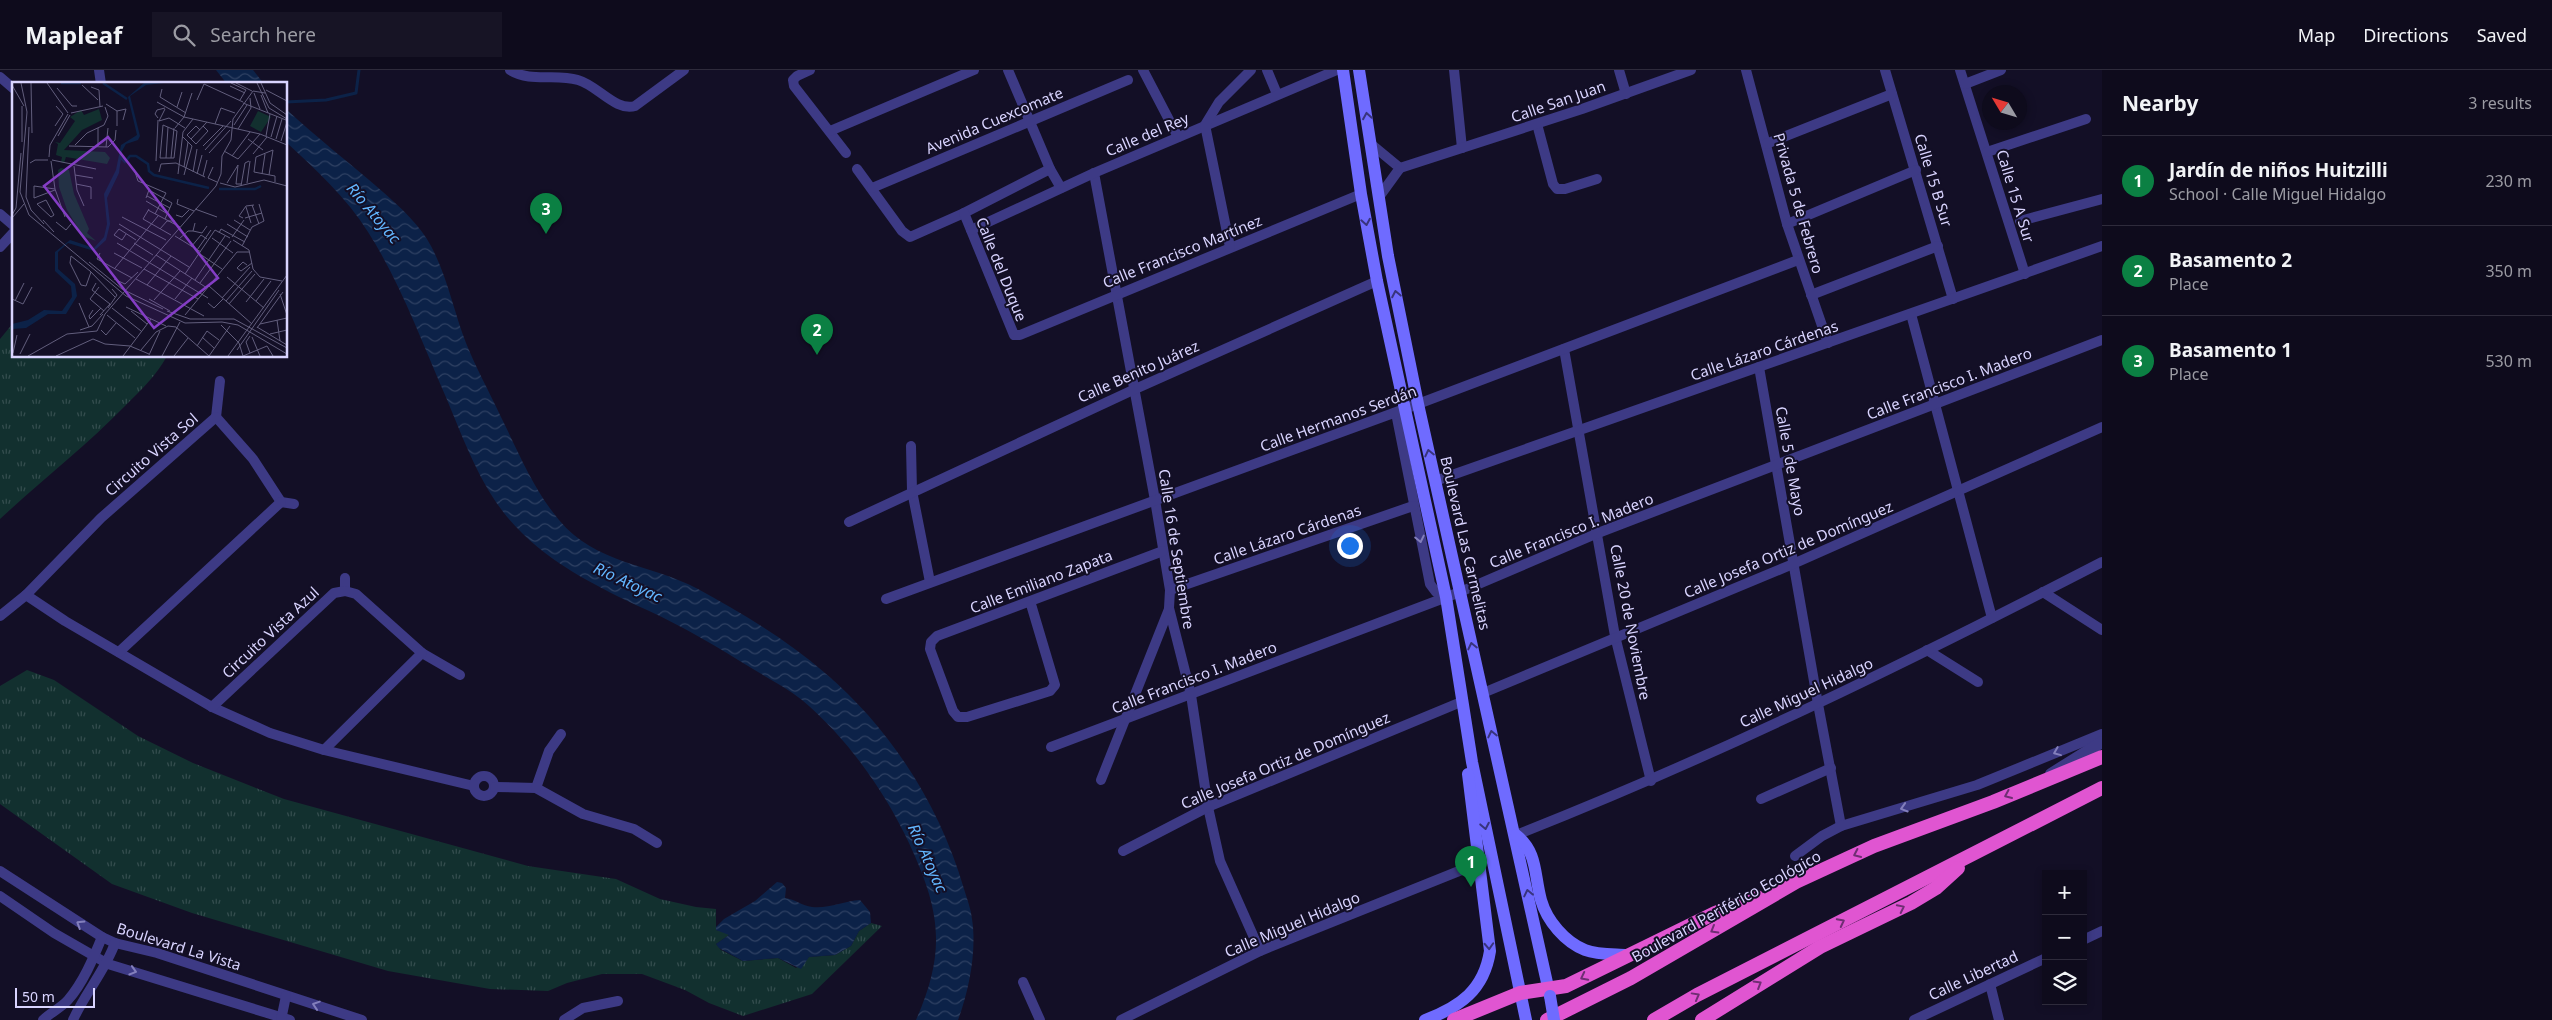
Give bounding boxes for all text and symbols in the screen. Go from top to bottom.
search box [152,12,502,57]
text: Mapleaf [25,18,122,51]
icon: search [170,21,198,49]
text: Search here [210,22,316,48]
text: Map [2298,23,2335,47]
text: Directions [2363,23,2449,47]
text: Saved [2477,23,2527,47]
street label: Calle San Juan [1508,75,1608,127]
inset map [12,82,288,358]
street label: Avenida Cuexcomate [922,82,1066,158]
north arrow [1982,85,2027,130]
text: Nearby [2122,89,2198,117]
text: 3 results [2468,92,2532,114]
street label: Calle del Rey [1102,107,1192,161]
one-way arrow [1362,112,1372,121]
street label: Privada 5 de Febrero [1769,130,1829,276]
street label: Calle 15 B Sur [1910,131,1958,229]
street label: Calle 15 A Sur [1992,147,2040,245]
text: Jardín de niños Huitzilli [2169,157,2388,183]
text: 1 [2133,170,2143,192]
text: 230 m [2485,170,2532,192]
water label: Río Atoyac [342,178,406,249]
text: School · Calle Miguel Hidalgo [2169,183,2386,205]
pin: 3 [530,193,562,234]
street label: Calle Francisco Martínez [1099,210,1265,292]
street label: Calle del Duque [972,214,1032,324]
one-way arrow [1361,218,1371,226]
text: Basamento 2 [2169,247,2292,273]
text: 2 [2133,260,2143,282]
text: 350 m [2485,260,2532,282]
text: Place [2169,273,2209,295]
one-way arrow [1391,289,1402,298]
pin: 2 [801,314,833,355]
street label: Calle Lázaro Cárdenas [1687,315,1841,385]
street label: Calle Benito Juárez [1074,335,1202,407]
text: Basamento 1 [2169,337,2292,363]
street label: Calle Francisco I. Madero [1864,342,2034,424]
text: 3 [2133,350,2143,372]
text: 530 m [2485,350,2532,372]
text: Place [2169,363,2209,385]
street label: Calle Hermanos Serdán [1257,380,1419,456]
street label: Calle 5 de Mayo [1772,405,1810,517]
street label: Circuito Vista Sol [100,408,202,500]
one-way arrow [1424,448,1435,457]
street label: Boulevard Las Carmelitas [1436,454,1496,632]
street label: Calle 16 de Septiembre [1154,467,1200,631]
street label: Calle Francisco I. Madero [1486,488,1656,572]
street label: Calle Josefa Ortiz de Domínguez [1681,496,1895,602]
street label: Calle Lázaro Cárdenas [1210,499,1364,569]
your location [1337,533,1363,559]
one-way arrow [1415,534,1425,543]
street label: Calle 20 de Noviembre [1606,542,1656,702]
street label: Calle Emiliano Zapata [967,545,1115,617]
water label: Río Atoyac [590,557,667,608]
street label: Circuito Vista Azul [217,582,323,682]
street label: Calle Francisco I. Madero [1109,636,1279,718]
one-way arrow [1467,641,1478,650]
street label: Calle Miguel Hidalgo [1736,652,1876,732]
street label: Calle Josefa Ortiz de Domínguez [1178,707,1392,813]
one-way arrow [1487,730,1498,738]
one-way arrow [2053,746,2062,757]
one-way arrow [2004,789,2013,800]
one-way arrow [1901,802,1909,812]
water label: Río Atoyac [903,820,953,897]
one-way arrow [1479,822,1490,831]
street label: Boulevard Periférico Ecológico [1628,845,1824,967]
pin: 1 [1455,846,1487,887]
one-way arrow [1853,848,1862,858]
map controls [2042,870,2087,1005]
button: + [2042,870,2087,915]
street label: Calle Miguel Hidalgo [1221,886,1363,962]
one-way arrow [1523,888,1534,897]
one-way arrow [1896,904,1905,914]
button: − [2042,915,2087,960]
street label: Boulevard La Vista [114,918,244,974]
one-way arrow [1836,918,1845,928]
one-way arrow [77,921,86,930]
one-way arrow [1710,924,1719,934]
one-way arrow [1483,943,1494,951]
street label: Calle Libertad [1925,946,2021,1004]
button: layers [2042,960,2087,1005]
one-way arrow [128,966,136,976]
one-way arrow [1580,970,1589,980]
one-way arrow [1753,981,1762,991]
scale bar [15,985,95,1008]
text: 50 m [22,987,55,1006]
one-way arrow [1691,992,1700,1002]
one-way arrow [312,1001,321,1011]

